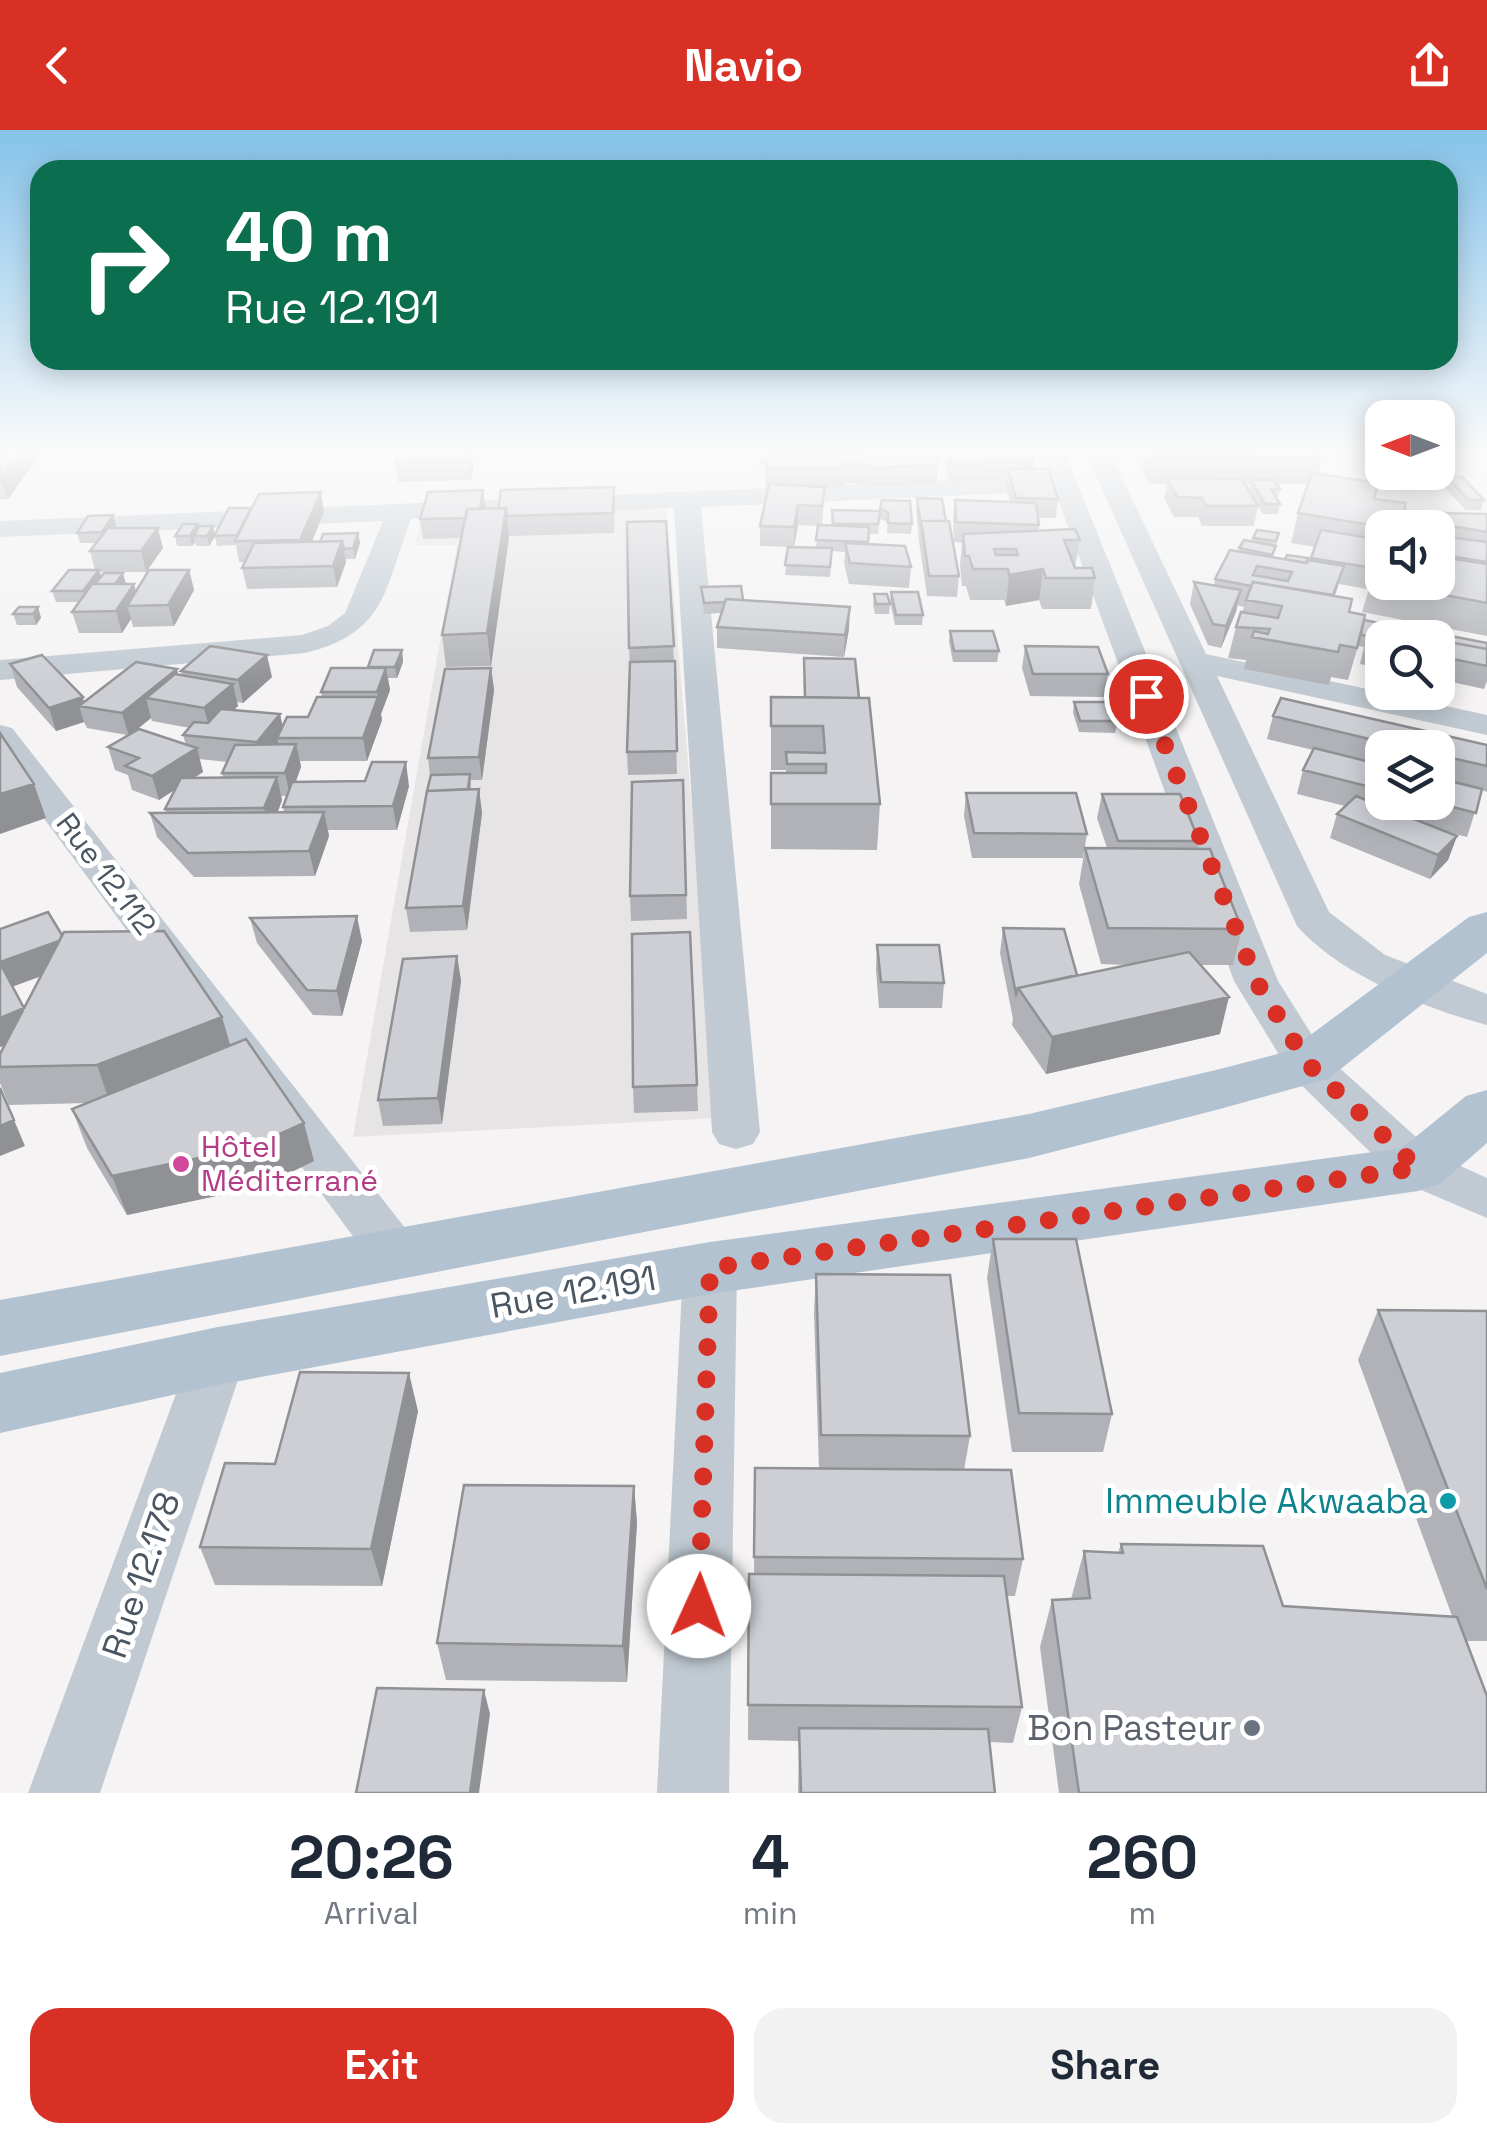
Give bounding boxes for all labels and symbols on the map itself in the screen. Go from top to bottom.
north arrow [1365,400,1455,490]
pin [1104,654,1189,739]
street label: Rue 12.112 [48,805,165,943]
place label: Hôtel Méditerrané [201,1127,378,1200]
marker: Hôtel Méditerrané [170,1153,192,1175]
street label: Rue 12.191 [487,1256,659,1328]
place label: Immeuble Akwaaba [1105,1479,1428,1523]
street label: Rue 12.178 [92,1486,190,1664]
marker: Immeuble Akwaaba [1437,1490,1459,1512]
position arrow [647,1554,751,1658]
place label: Bon Pasteur [1027,1706,1232,1750]
marker: Bon Pasteur [1241,1717,1263,1739]

